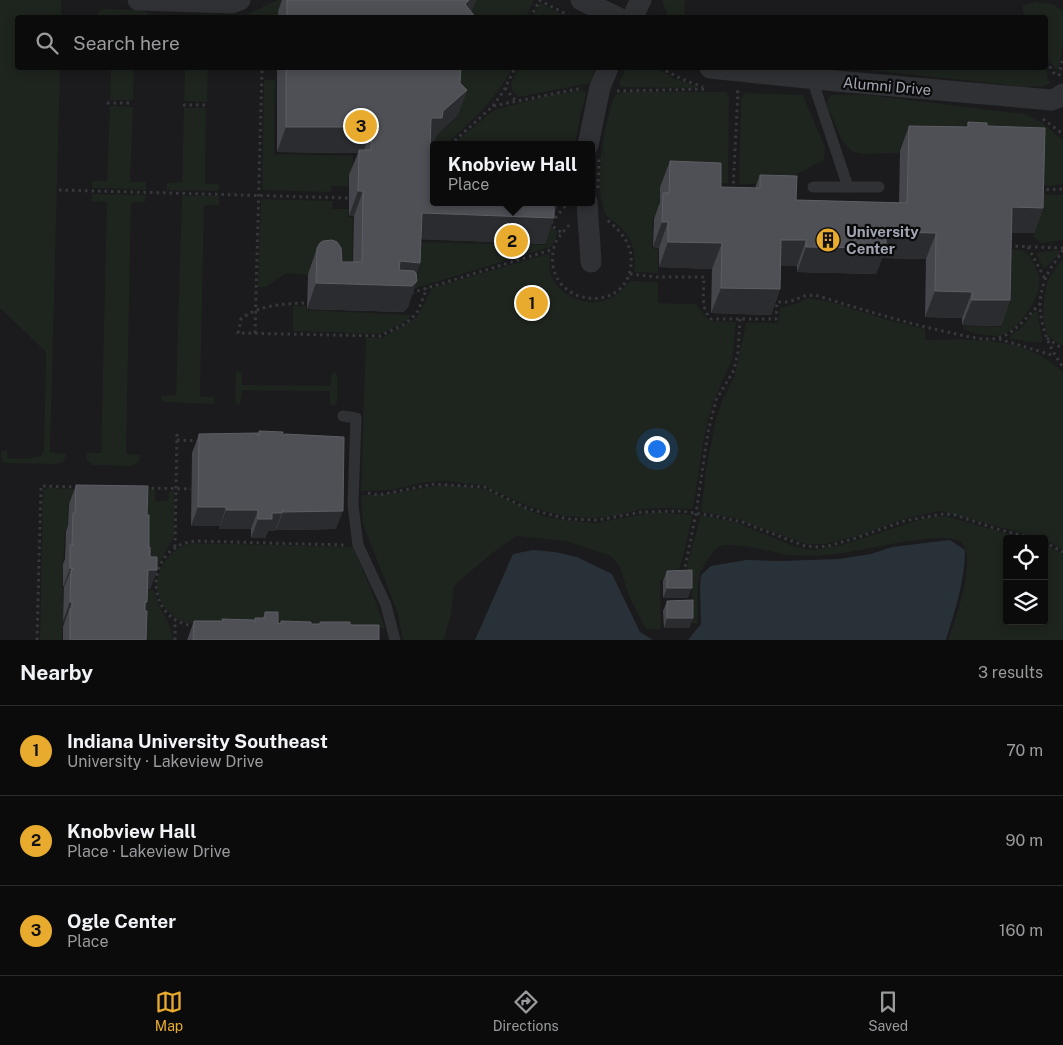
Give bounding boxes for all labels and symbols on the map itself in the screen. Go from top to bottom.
street label: Alumni Drive [842,74,932,98]
pin: 3 [345,107,377,145]
pin: 2 [496,222,528,260]
place label: University Center [846,223,919,257]
building icon: University Center [815,227,841,253]
pin: 1 [516,284,548,322]
your location [644,436,670,462]

